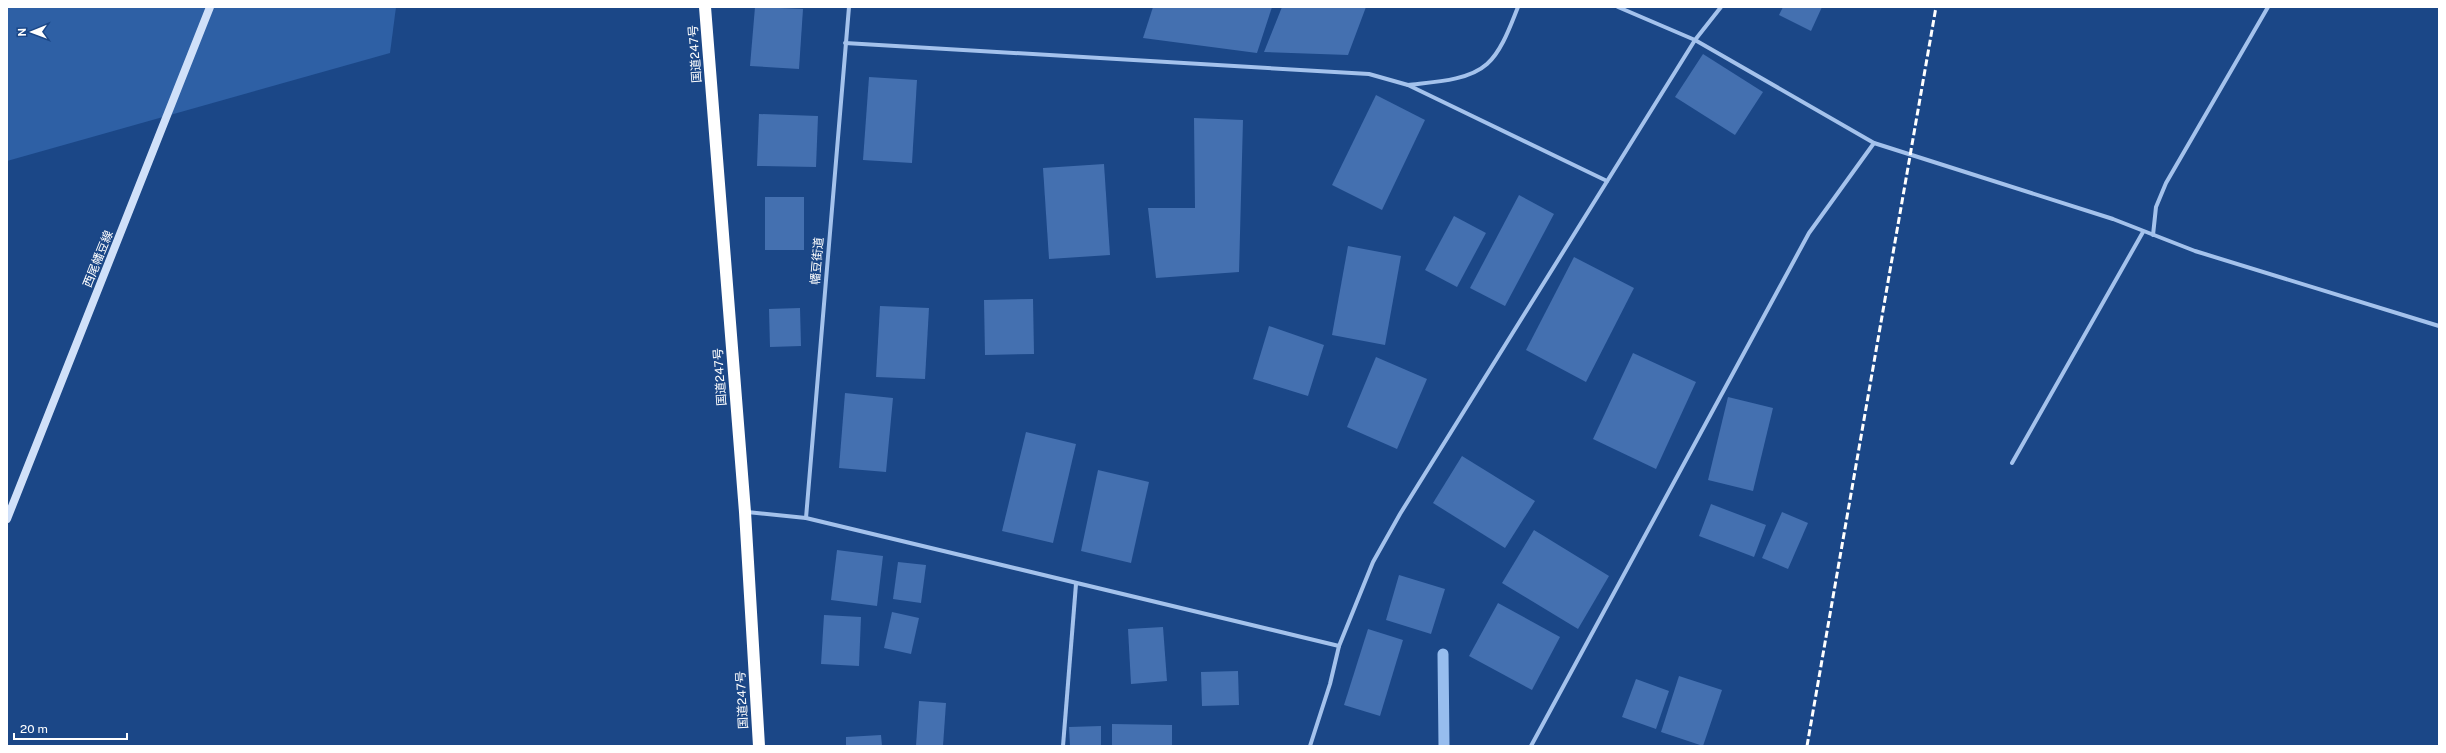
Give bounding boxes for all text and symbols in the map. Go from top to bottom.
north arrow [12,12,52,52]
street label: 国道247号 [686,25,704,83]
text: N [16,28,28,37]
street label: 西尾幡豆線 [80,229,116,289]
street label: 幡豆街道 [808,236,826,286]
street label: 国道247号 [711,348,729,406]
street label: 国道247号 [733,671,751,729]
scale bar [14,715,127,741]
text: 20 m [20,722,48,736]

